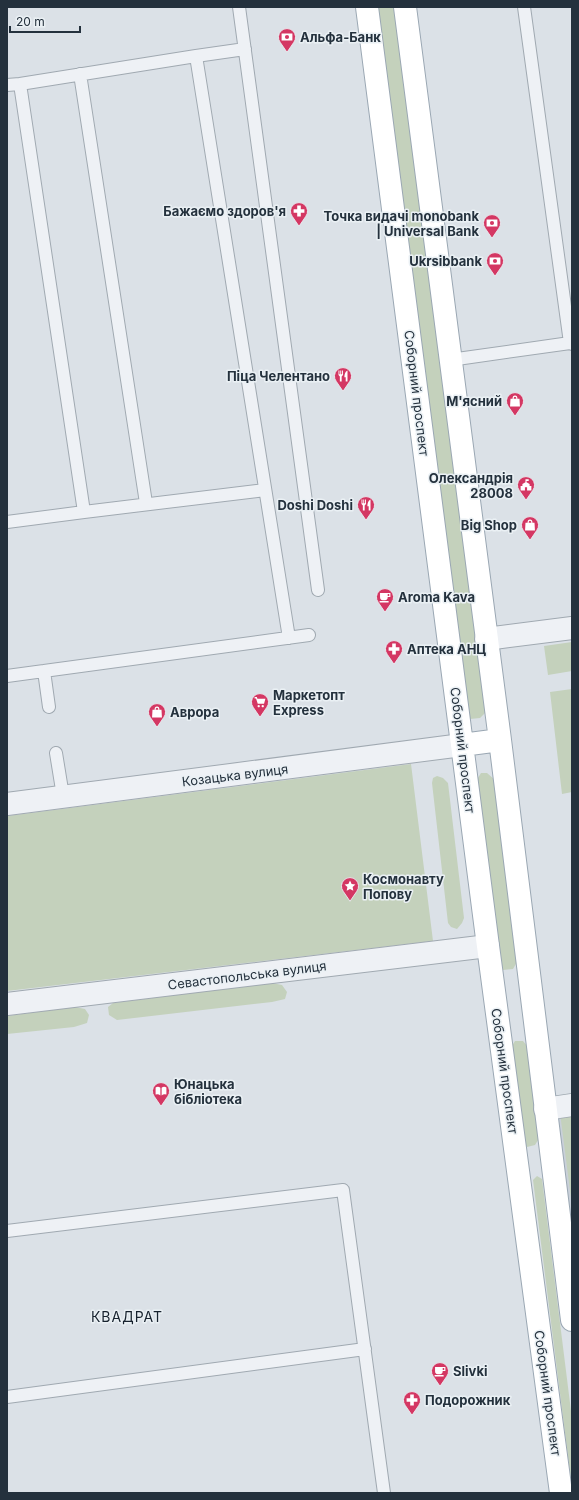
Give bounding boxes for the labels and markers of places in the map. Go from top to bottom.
bank icon: Альфа-Банк [277,27,297,52]
place label: Альфа-Банк [300,29,381,45]
pharmacy icon: Бажаємо здоров'я [289,201,309,226]
place label: Бажаємо здоров'я [163,203,286,219]
place label: Точка видачі monobank | Universal Bank [324,208,479,239]
bank icon: Точка видачі monobank | Universal Bank [482,213,502,238]
bank icon: Ukrsibbank [485,251,505,276]
place label: Ukrsibbank [409,253,482,269]
restaurant icon: Піца Челентано [333,366,353,391]
place label: Піца Челентано [227,368,330,384]
shop icon: М'ясний [505,391,525,416]
place label: М'ясний [446,393,502,409]
place label: Олександрія 28008 [429,470,513,501]
public building icon: Олександрія 28008 [516,475,536,500]
restaurant icon: Doshi Doshi [356,495,376,520]
place label: Doshi Doshi [277,497,353,513]
shop icon: Big Shop [520,515,540,540]
place label: Big Shop [461,517,517,533]
cafe icon: Aroma Kava [375,587,395,612]
place label: Aroma Kava [398,589,475,605]
pharmacy icon: Аптека АНЦ [384,639,404,664]
place label: Аптека АНЦ [407,641,486,657]
place label: Маркетопт Express [273,687,345,718]
supermarket icon: Маркетопт Express [250,692,270,717]
shop icon: Аврора [147,702,167,727]
place label: Аврора [170,704,219,720]
place label: Космонавту Попову [363,871,444,902]
place icon: Космонавту Попову [340,876,360,901]
place label: Юнацька бібліотека [174,1076,242,1107]
library icon: Юнацька бібліотека [151,1081,171,1106]
cafe icon: Slivki [430,1361,450,1386]
place label: Slivki [453,1363,487,1379]
pharmacy icon: Подорожник [402,1390,422,1415]
place label: Подорожник [425,1392,511,1408]

